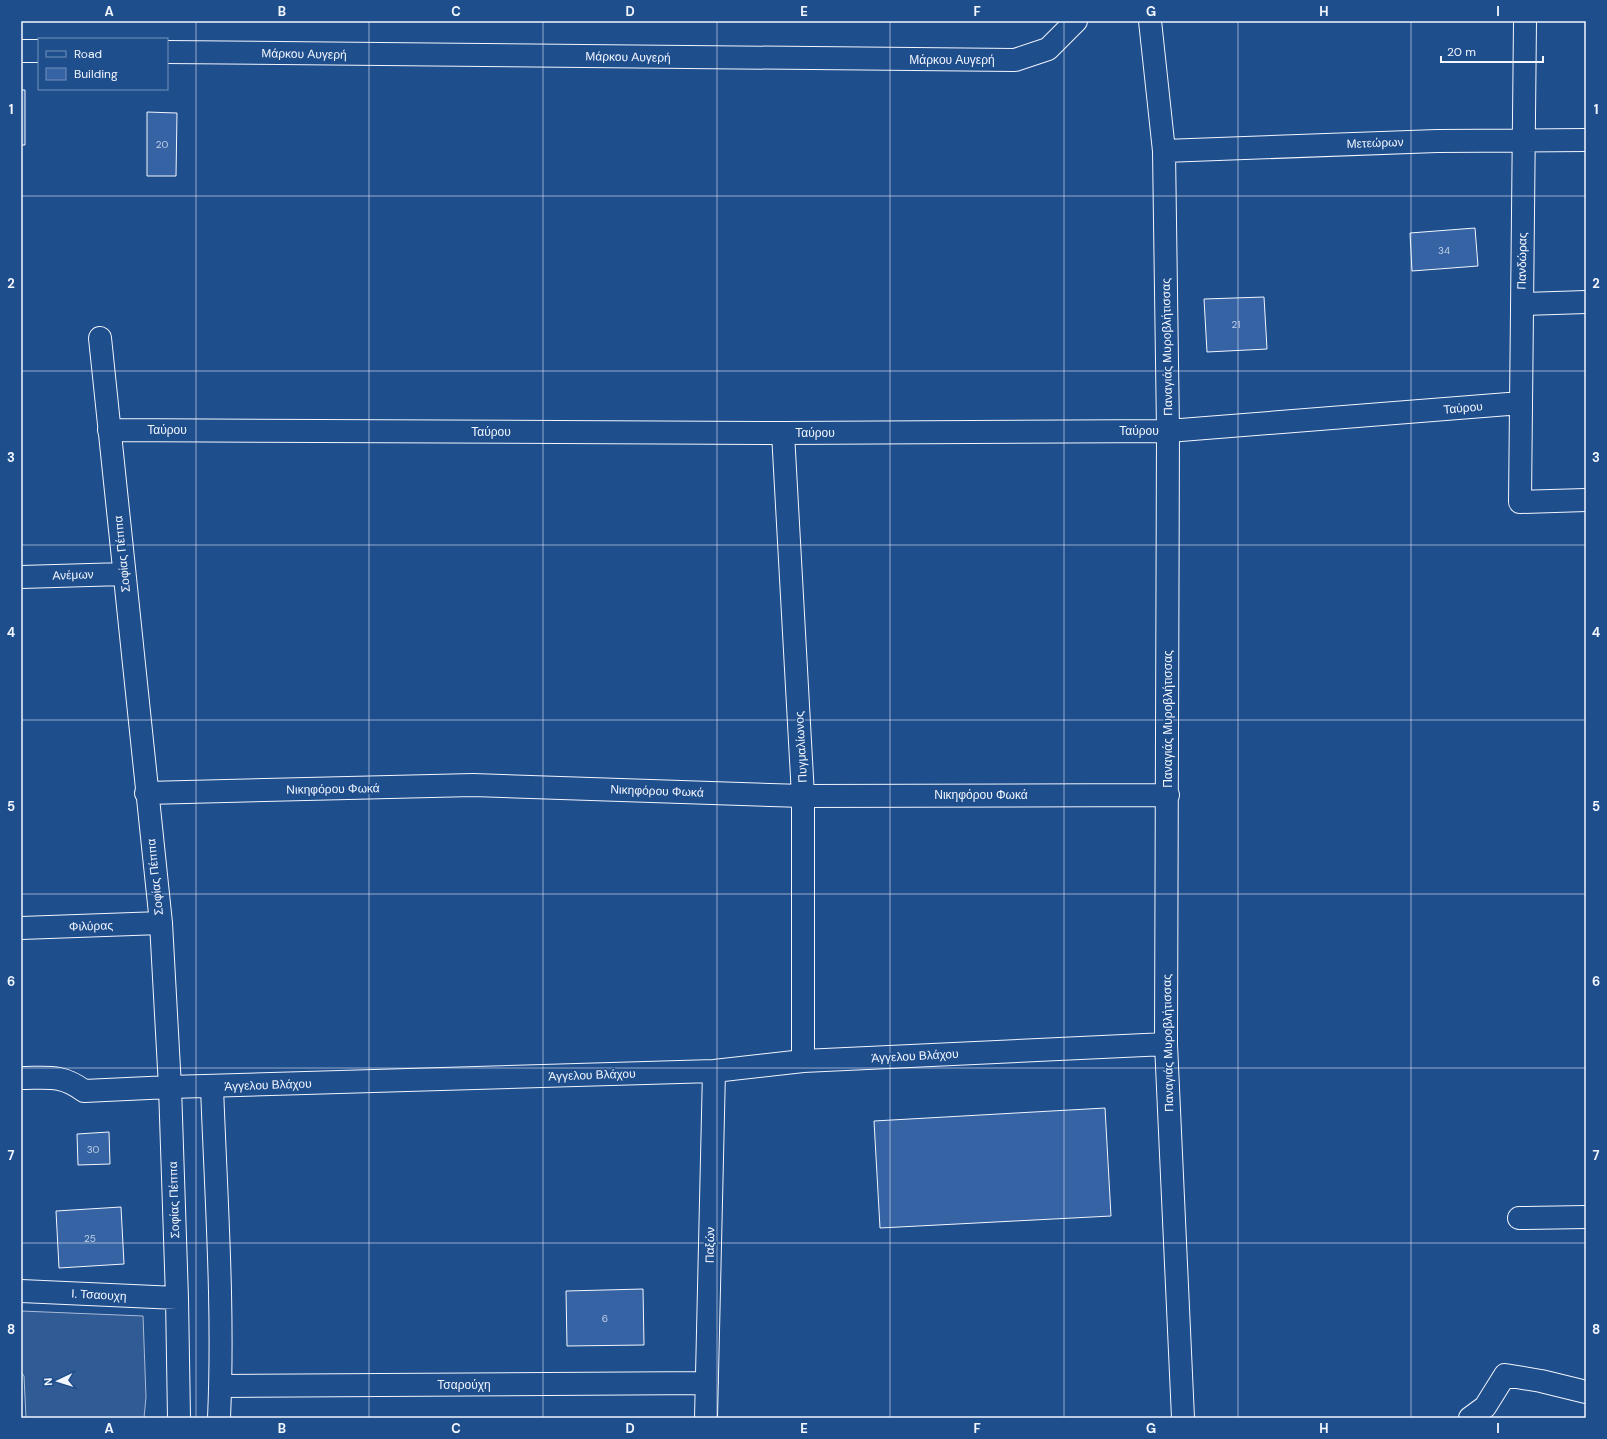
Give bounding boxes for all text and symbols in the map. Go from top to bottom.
text: A [104,3,114,20]
text: B [278,3,286,20]
text: C [451,3,461,20]
text: D [625,3,635,20]
text: E [800,3,808,20]
text: F [973,3,981,20]
text: G [1146,3,1156,20]
text: H [1319,3,1329,20]
text: I [1496,3,1500,20]
legend [38,38,168,90]
scale bar [1441,38,1543,64]
text: 20 m [1447,44,1476,60]
street label: Μάρκου Αυγερή [261,45,347,63]
text: Road [74,46,102,62]
street label: Μάρκου Αυγερή [585,48,671,66]
street label: Μάρκου Αυγερή [909,52,995,68]
text: Building [74,66,118,82]
text: 1 [9,101,13,118]
text: 1 [1594,101,1598,118]
street label: Μετεώρων [1346,134,1404,152]
house number: 20 [156,138,168,151]
street label: Πανδώρας [1514,232,1531,290]
house number: 34 [1438,244,1450,257]
text: 2 [7,275,15,292]
text: 2 [1592,275,1600,292]
street label: Παναγιάς Μυροβλήτισσας [1158,278,1176,416]
house number: 21 [1232,318,1240,331]
street label: Ταύρου [1443,398,1483,418]
street label: Ταύρου [147,422,187,438]
street label: Ταύρου [1119,423,1159,439]
street label: Ταύρου [471,424,511,440]
street label: Ταύρου [795,425,835,441]
text: 3 [7,449,15,466]
text: 3 [1592,449,1600,466]
street label: Σοφίας Πέππα [110,515,134,593]
street label: Ανέμων [52,566,94,584]
text: 4 [7,624,15,641]
text: 4 [1592,624,1600,641]
street label: Παναγιάς Μυροβλήτισσας [1160,650,1176,788]
street label: Πυγμαλίωνος [791,711,811,783]
street label: Νικηφόρου Φωκά [286,780,380,798]
street label: Νικηφόρου Φωκά [610,781,704,801]
street label: Νικηφόρου Φωκά [934,787,1028,803]
text: 5 [7,798,15,815]
text: 5 [1592,798,1600,815]
street label: Σοφίας Πέππα [143,838,167,916]
street label: Φιλύρας [69,917,114,935]
text: 6 [7,973,15,990]
text: 6 [1592,973,1600,990]
street label: Παναγιάς Μυροβλήτισσας [1159,974,1177,1112]
street label: Άγγελου Βλάχου [871,1046,959,1066]
street label: Άγγελου Βλάχου [548,1065,636,1085]
street label: Άγγελου Βλάχου [224,1075,312,1095]
house number: 30 [87,1143,100,1156]
text: 7 [8,1147,15,1164]
text: 7 [1593,1147,1600,1164]
street label: Σοφίας Πέππα [165,1161,183,1239]
street label: Παξών [702,1227,718,1263]
house number: 25 [84,1232,96,1245]
street label: Ι. Τσαουχη [71,1286,127,1304]
house number: 6 [602,1312,608,1325]
text: 8 [7,1321,15,1338]
text: 8 [1592,1321,1600,1338]
north arrow [38,1361,78,1401]
text: N [41,1377,55,1386]
street label: Τσαρούχη [437,1377,491,1393]
text: A [104,1420,114,1437]
text: B [278,1420,286,1437]
text: C [451,1420,461,1437]
text: D [625,1420,635,1437]
text: E [800,1420,808,1437]
text: F [973,1420,981,1437]
text: G [1146,1420,1156,1437]
text: H [1319,1420,1329,1437]
text: I [1496,1420,1500,1437]

